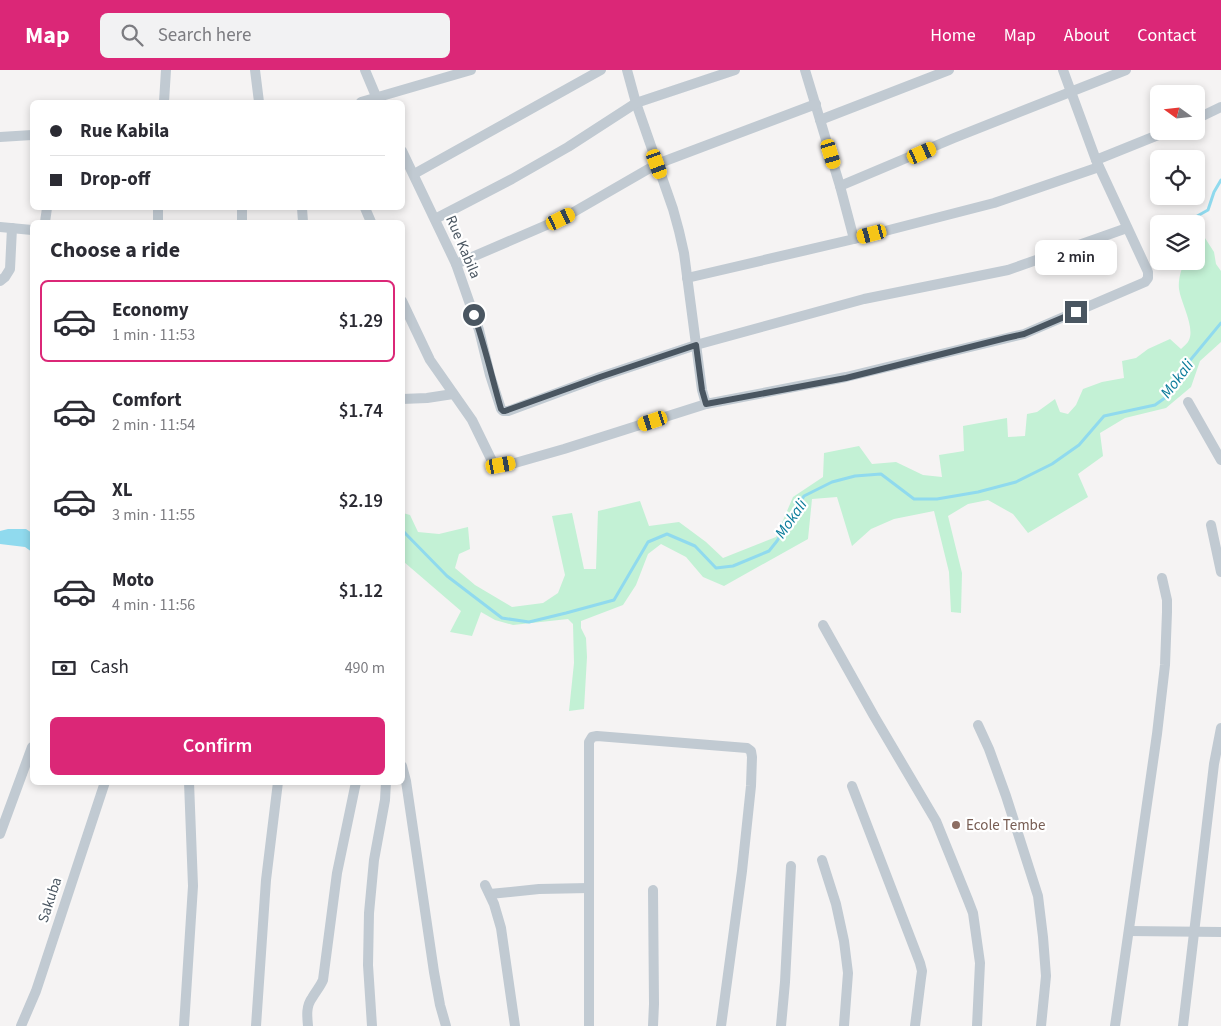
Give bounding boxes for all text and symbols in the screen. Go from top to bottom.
search box [100,13,450,58]
text: Map [25,18,70,53]
icon: search [118,21,146,49]
text: Search here [158,22,251,49]
text: Home [930,23,976,48]
text: Map [1004,23,1036,48]
text: About [1064,23,1109,48]
text: Contact [1137,23,1196,48]
north arrow [1150,85,1205,140]
map controls [1150,85,1205,270]
text: Rue Kabila [80,118,169,145]
car [819,137,842,171]
car [905,140,938,166]
car [644,147,669,181]
button: locate [1150,150,1205,205]
text: Drop-off [80,166,150,193]
car [544,206,577,232]
street label: Rue Kabila [440,212,486,282]
button: layers [1150,215,1205,270]
car [855,223,888,245]
text: Choose a ride [50,234,180,266]
callout: 2 min [1035,240,1117,274]
text: 2 min [1057,246,1095,268]
text: Economy [112,297,189,324]
icon: car [52,299,97,344]
route end [1065,301,1087,323]
route start [463,304,485,326]
text: $1.29 [339,308,383,335]
text: 1 min · 11:53 [112,324,195,346]
water label: Mokali [1155,355,1199,403]
text: Comfort [112,387,182,414]
icon: car [52,389,97,434]
text: $1.74 [339,398,383,425]
car [636,409,669,433]
text: 2 min · 11:54 [112,414,195,436]
car [484,455,517,475]
text: XL [112,477,133,504]
icon: car [52,479,97,524]
text: $2.19 [339,488,383,515]
water label: Mokali [770,495,813,543]
text: 3 min · 11:55 [112,504,195,526]
text: Moto [112,567,154,594]
icon: car [52,569,97,614]
text: $1.12 [339,578,383,605]
text: 4 min · 11:56 [112,594,195,616]
icon: cash [50,654,78,682]
text: Cash [90,654,129,681]
text: 490 m [345,657,385,679]
button: Confirm [50,717,385,775]
place label: Ecole Tembe [966,815,1045,836]
marker: Ecole Tembe [950,819,962,831]
street label: Sakuba [33,875,67,925]

